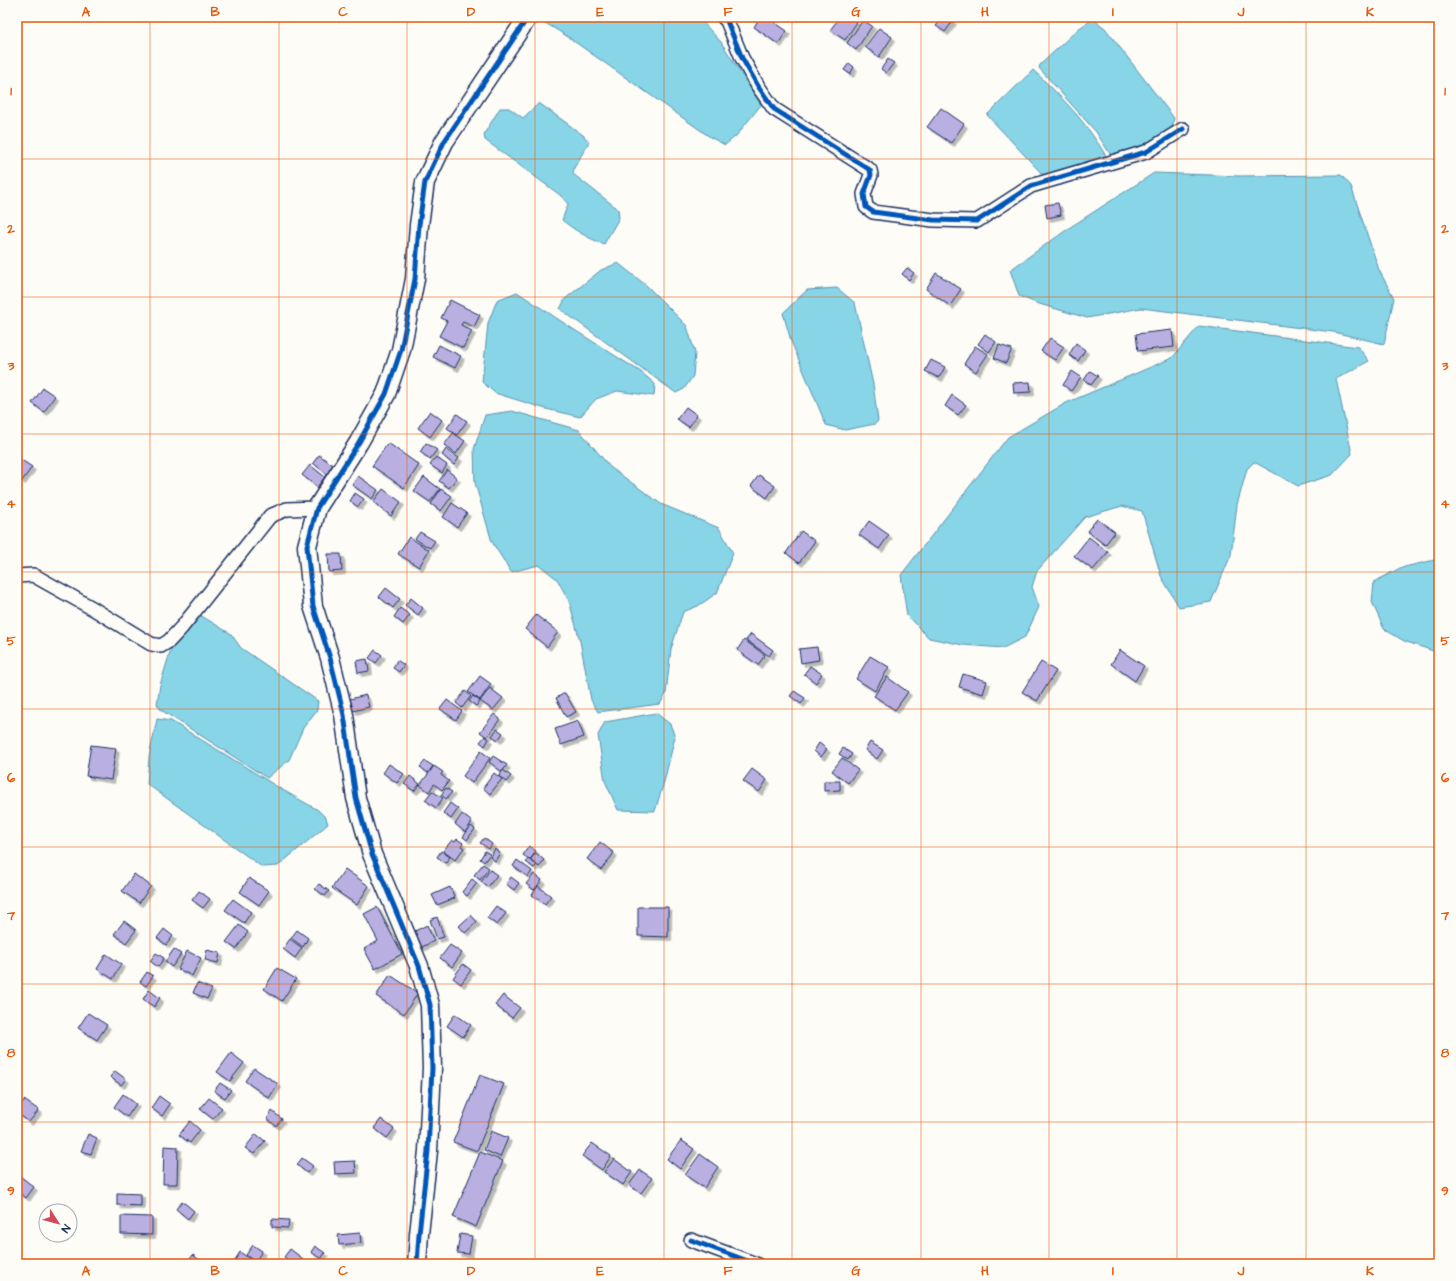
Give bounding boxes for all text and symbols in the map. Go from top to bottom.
text: A [82,3,91,21]
text: B [210,3,220,21]
text: C [338,3,348,21]
text: D [467,3,476,21]
text: E [596,3,604,21]
text: F [723,3,733,21]
text: G [851,3,861,21]
text: H [981,3,989,21]
text: I [1112,3,1114,21]
text: J [1237,3,1245,21]
text: K [1366,3,1374,21]
text: 1 [10,82,12,100]
text: 1 [1444,82,1446,100]
text: 2 [6,220,15,238]
text: 2 [1440,220,1449,238]
text: 3 [7,357,15,375]
text: 3 [1441,357,1449,375]
text: 4 [7,495,16,513]
text: 4 [1441,495,1450,513]
text: 5 [6,632,16,650]
text: 5 [1440,632,1450,650]
text: 6 [7,769,16,787]
text: 6 [1441,769,1450,787]
text: 7 [6,907,16,925]
text: 7 [1440,907,1450,925]
text: 8 [7,1044,16,1062]
text: 8 [1441,1044,1450,1062]
text: 9 [7,1182,15,1200]
text: 9 [1441,1182,1449,1200]
north arrow [38,1203,78,1243]
text: N [58,1221,74,1236]
text: A [82,1262,91,1280]
text: B [210,1262,220,1280]
text: C [338,1262,348,1280]
text: D [467,1262,476,1280]
text: E [596,1262,604,1280]
text: F [723,1262,733,1280]
text: G [851,1262,861,1280]
text: H [981,1262,989,1280]
text: I [1112,1262,1114,1280]
text: J [1237,1262,1245,1280]
text: K [1366,1262,1374,1280]

